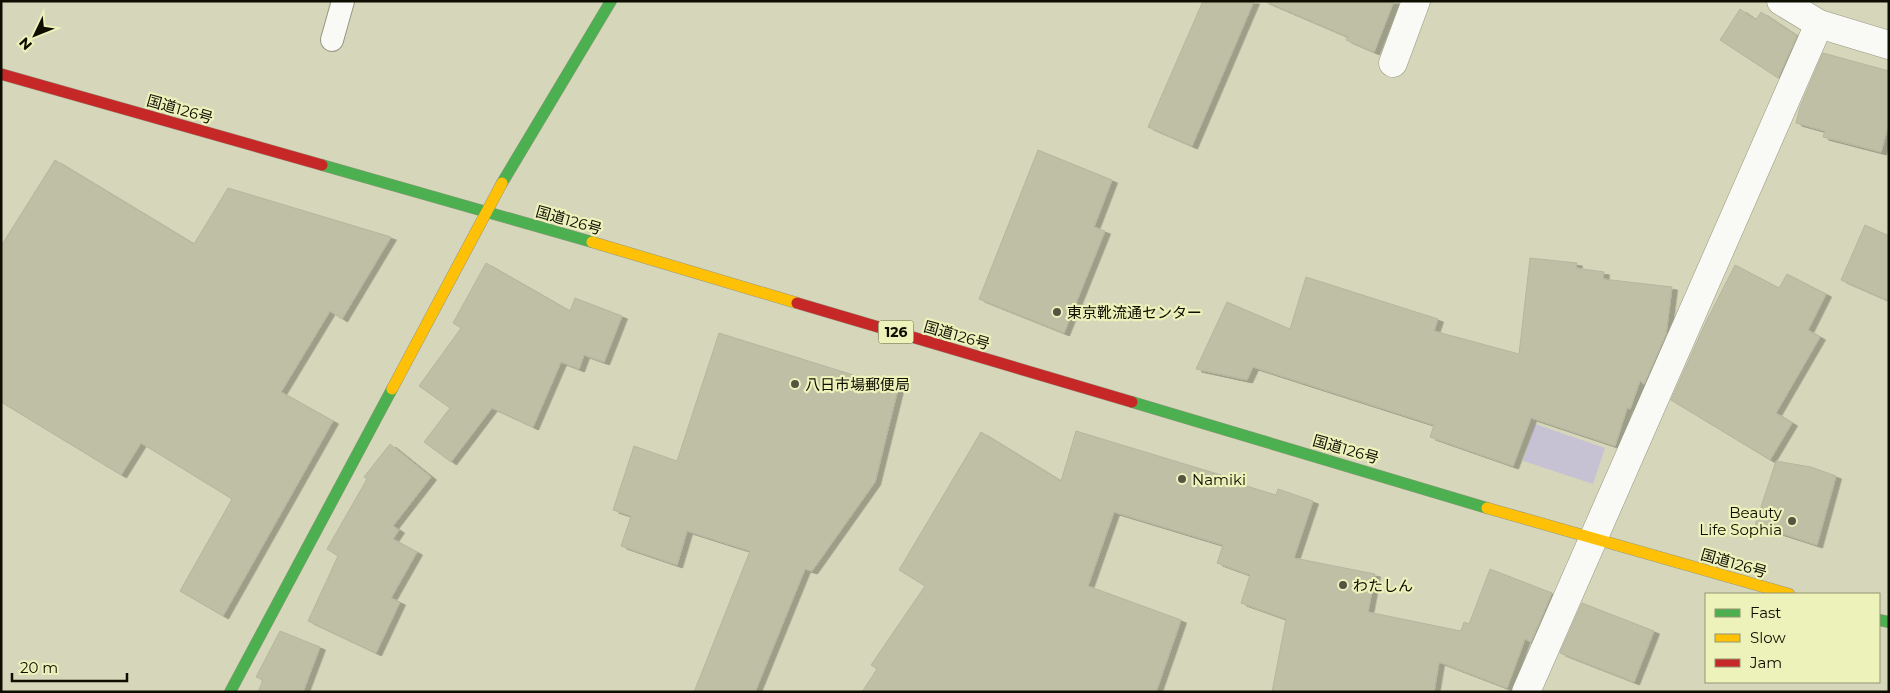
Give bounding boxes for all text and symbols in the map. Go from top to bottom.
north arrow [10,10,60,60]
text: N [15,34,36,54]
street label: 国道126号 [145,90,215,128]
street label: 国道126号 [534,201,604,239]
place label: 東京靴流通センター [1067,303,1202,322]
marker: 東京靴流通センター [1051,306,1063,318]
street label: 国道126号 [922,316,992,354]
road number: 126 [878,321,914,344]
place label: 八日市場郵便局 [805,375,910,394]
marker: 八日市場郵便局 [789,378,801,390]
street label: 国道126号 [1311,430,1381,468]
place label: Namiki [1192,470,1246,489]
marker: Namiki [1176,473,1188,485]
place label: Beauty Life Sophia [1699,503,1783,539]
marker: Beauty Life Sophia [1786,515,1798,527]
street label: 国道126号 [1699,544,1769,582]
place label: わたしん [1353,576,1413,595]
marker: わたしん [1337,579,1349,591]
legend [1705,593,1880,683]
text: Fast [1750,603,1781,622]
text: Slow [1750,628,1786,647]
scale bar [12,650,128,682]
text: Jam [1749,653,1782,672]
text: 20 m [20,658,58,677]

